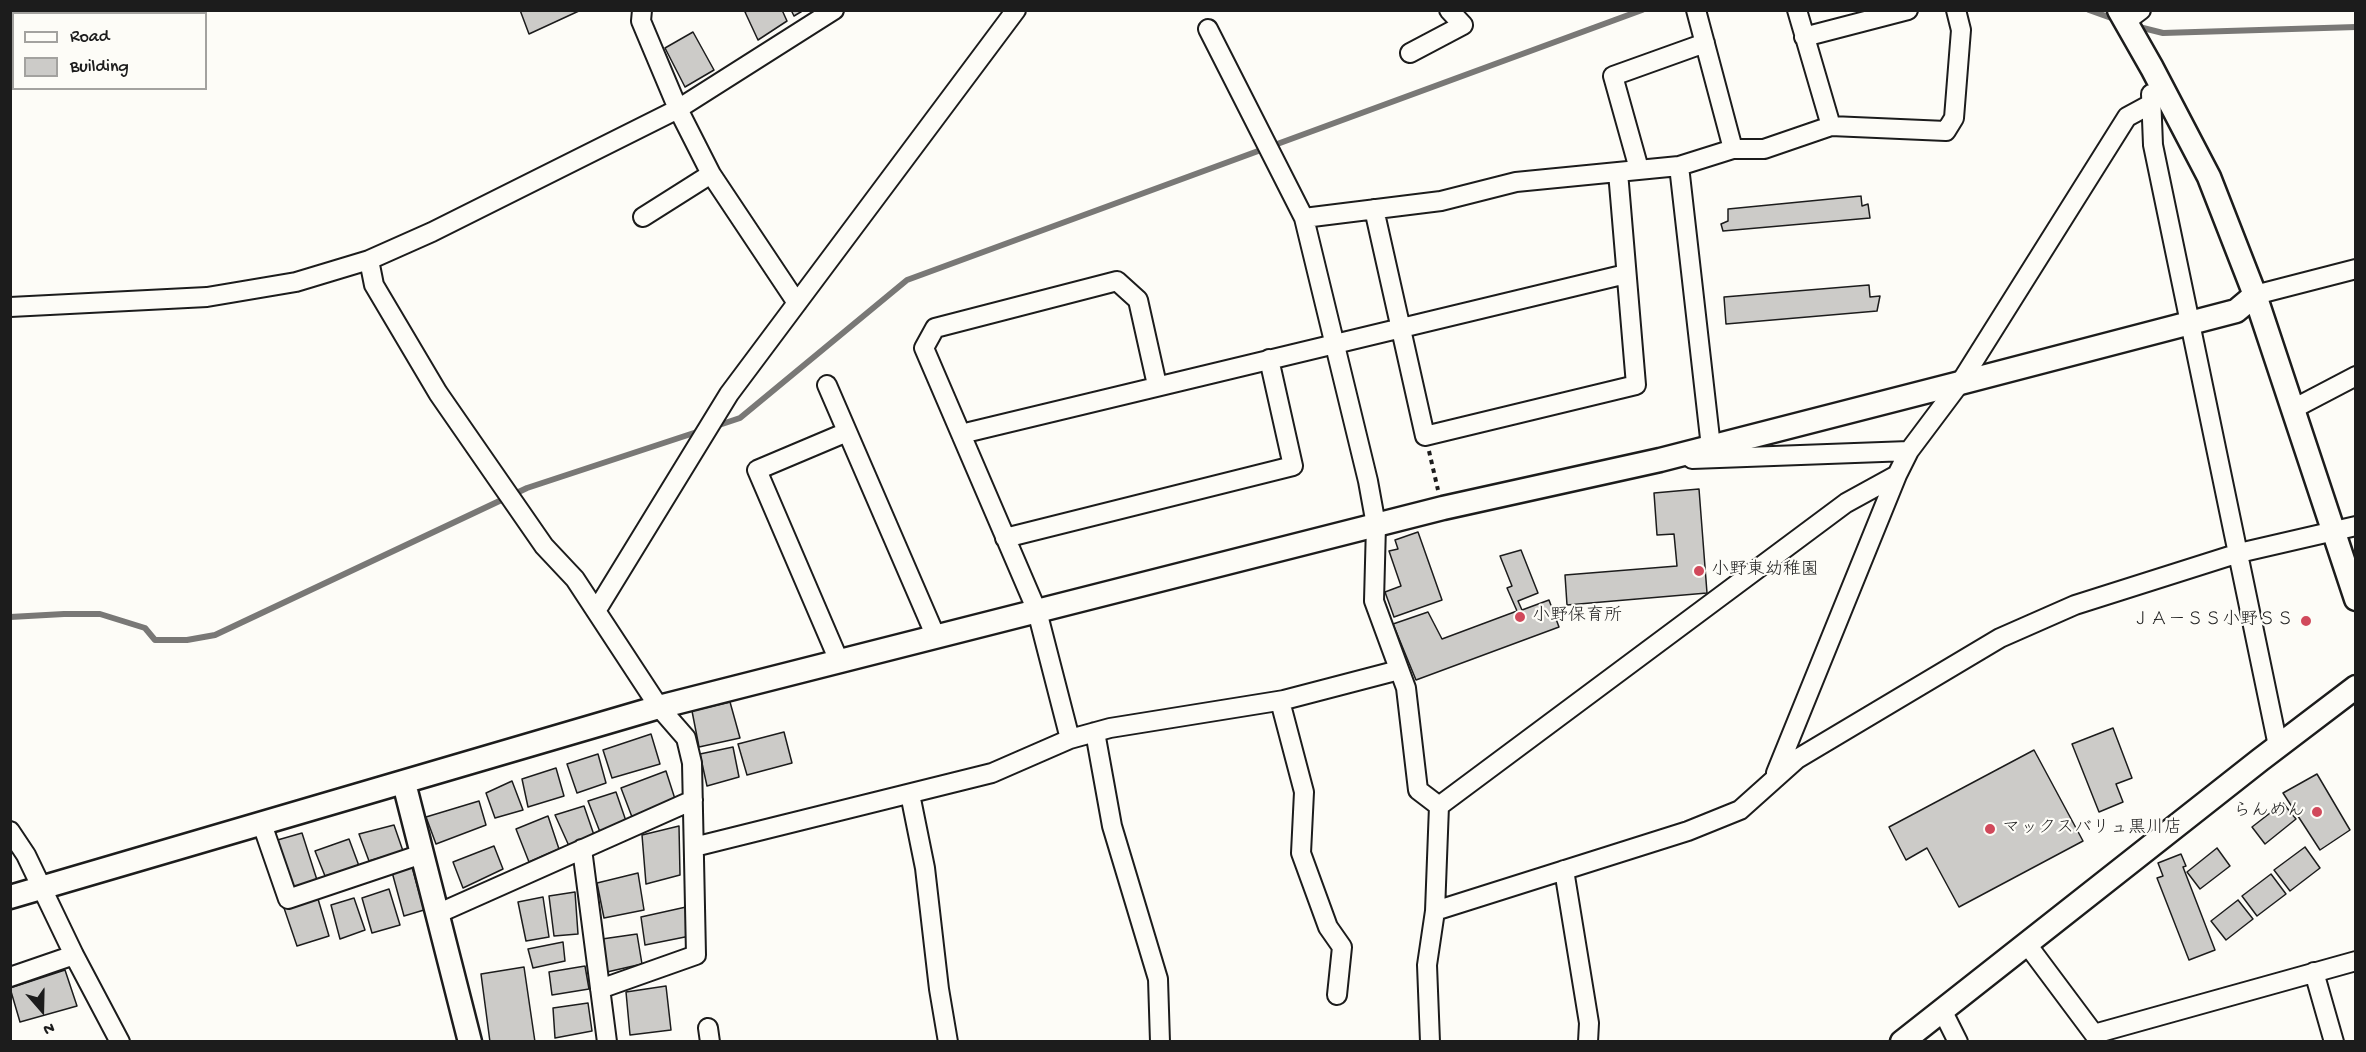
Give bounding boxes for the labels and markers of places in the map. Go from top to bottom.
place label: 小野東幼稚園 [1711,560,1819,582]
marker: 小野東幼稚園 [1692,564,1706,578]
place label: 小野保育所 [1532,606,1622,628]
marker: 小野保育所 [1513,610,1527,624]
place label: ＪＡ－ＳＳ小野ＳＳ [2132,610,2294,632]
marker: ＪＡ－ＳＳ小野ＳＳ [2299,614,2313,628]
place label: らんめん [2233,801,2305,823]
marker: らんめん [2310,805,2324,819]
place label: マックスバリュ黒川店 [2002,818,2182,840]
marker: マックスバリュ黒川店 [1983,822,1997,836]

